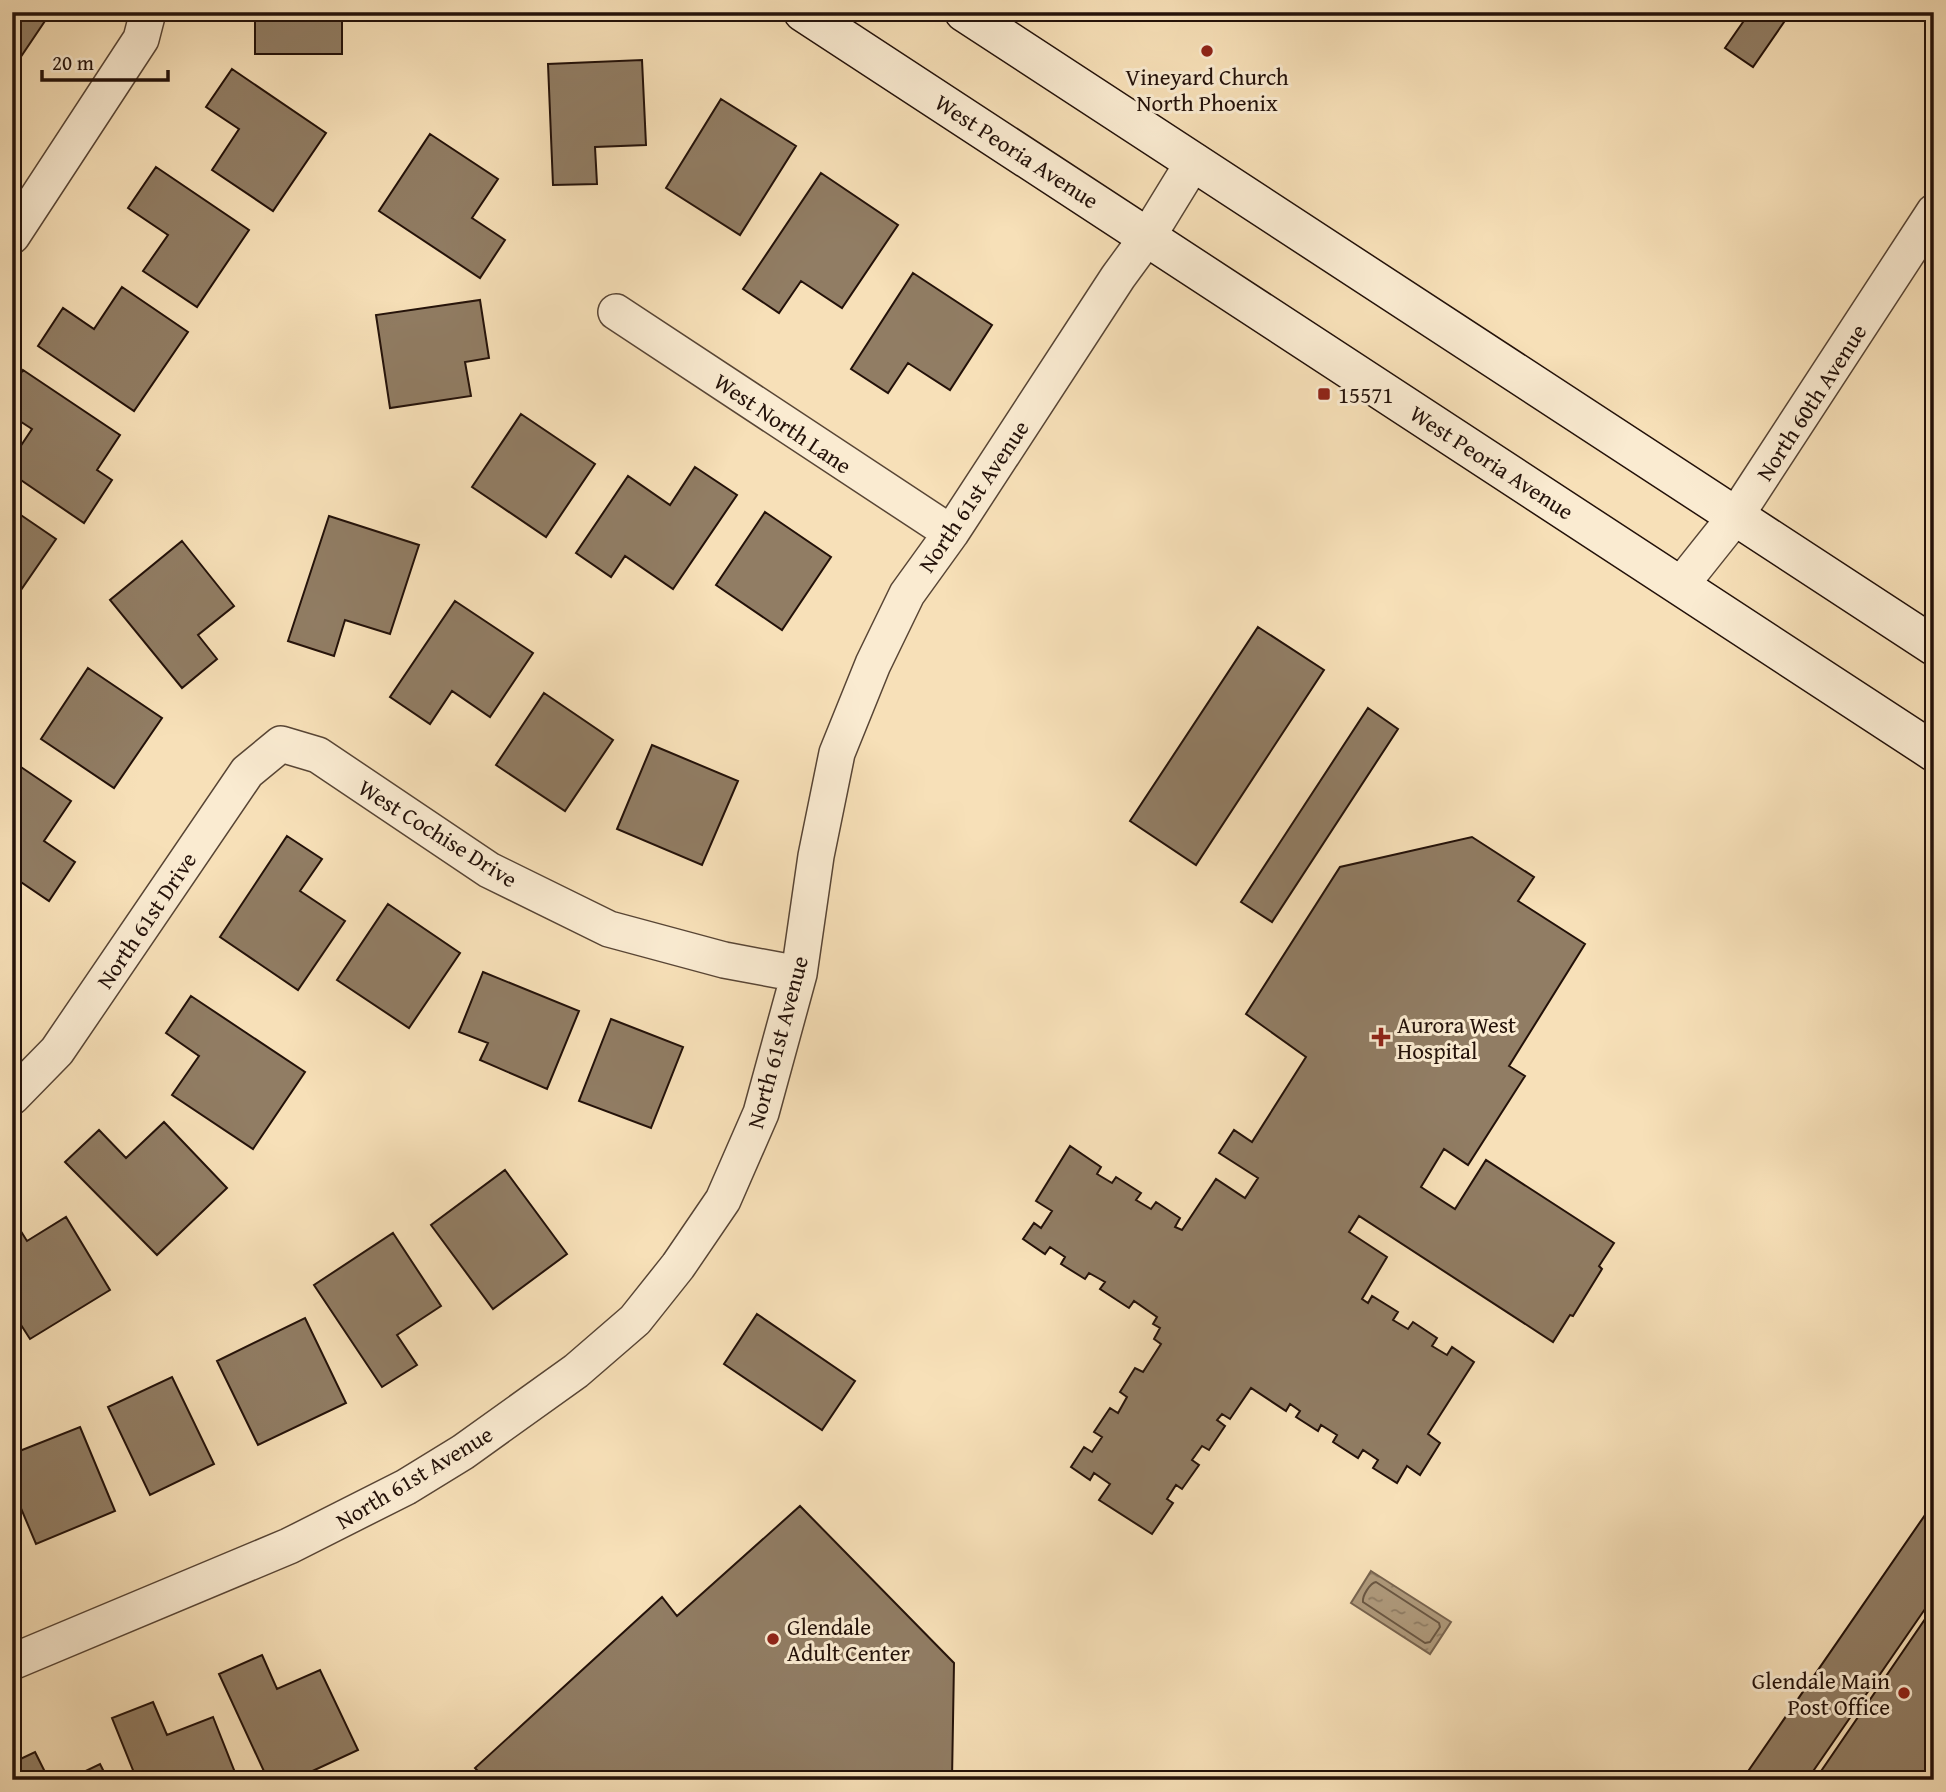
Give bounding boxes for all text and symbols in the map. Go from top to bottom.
scale bar [42,38,168,82]
marker: Vineyard Church North Phoenix [1199,43,1215,59]
text: 20 m [52,47,94,78]
place label: Vineyard Church North Phoenix [1125,60,1289,119]
street label: West Peoria Avenue [929,86,1105,216]
street label: North 60th Avenue [1748,317,1874,487]
street label: West North Lane [707,365,859,481]
place label: 15571 [1338,378,1393,411]
marker: 15571 [1316,386,1332,402]
street label: West Peoria Avenue [1404,397,1580,527]
street label: North 61st Avenue [910,413,1036,579]
street label: West Cochise Drive [352,771,524,895]
street label: North 61st Drive [88,845,204,995]
street label: North 61st Avenue [738,952,816,1132]
place label: Aurora West Hospital [1397,1008,1516,1067]
marker: Aurora West Hospital [1371,1027,1391,1047]
street label: North 61st Avenue [329,1417,499,1537]
place label: Glendale Adult Center [787,1610,910,1669]
marker: Glendale Adult Center [765,1631,781,1647]
place label: Glendale Main Post Office [1752,1664,1890,1723]
marker: Glendale Main Post Office [1896,1685,1912,1701]

